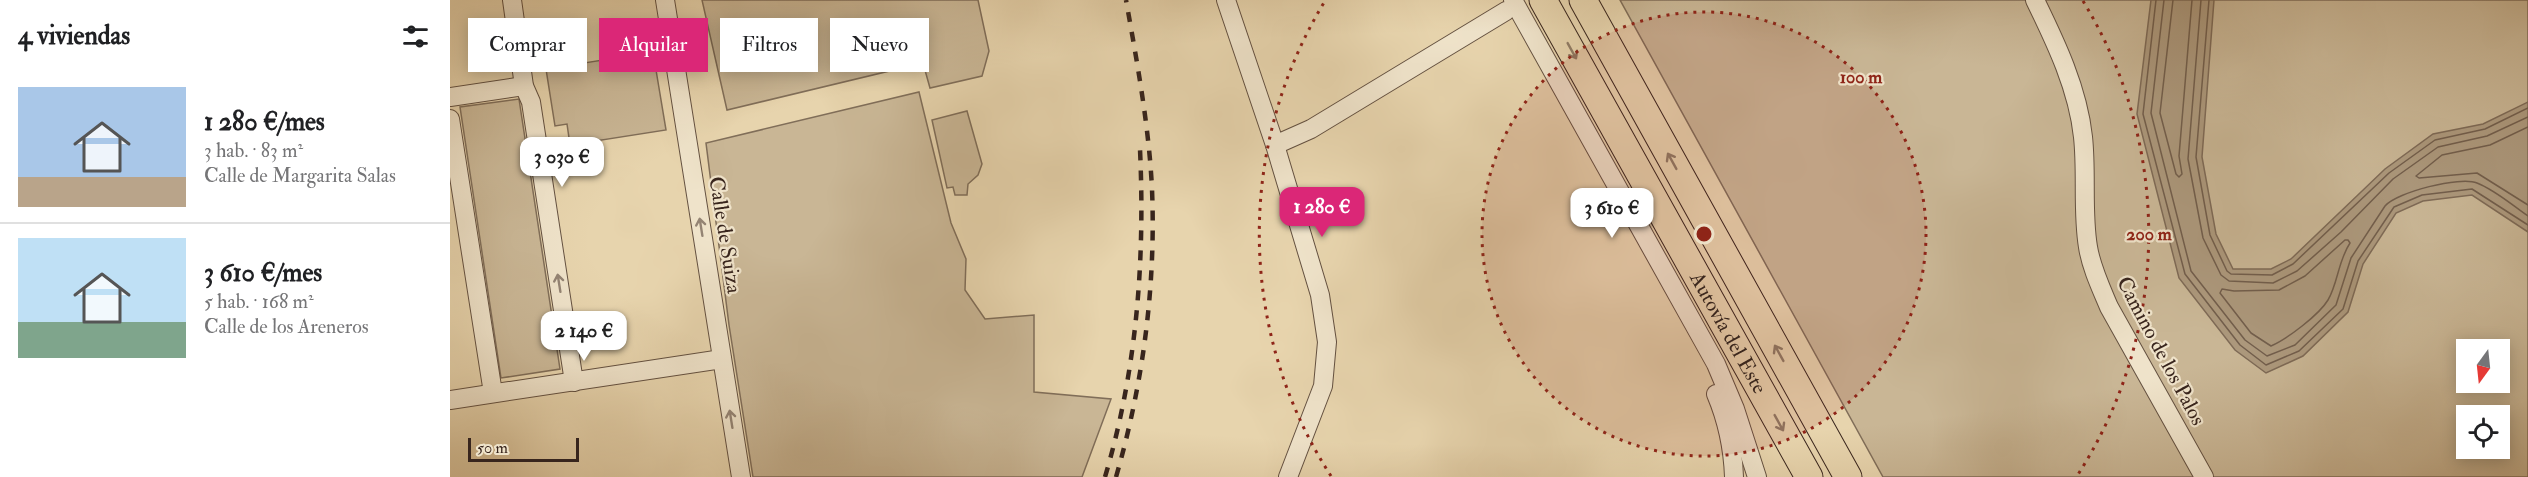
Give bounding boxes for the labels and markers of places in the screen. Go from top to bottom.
pin: 3 030 € [507,137,617,188]
pin: 1 280 € [1267,187,1377,238]
pin: 3 610 € [1557,188,1667,239]
centre of rings [1694,224,1714,244]
pin: 2 140 € [529,311,639,362]

